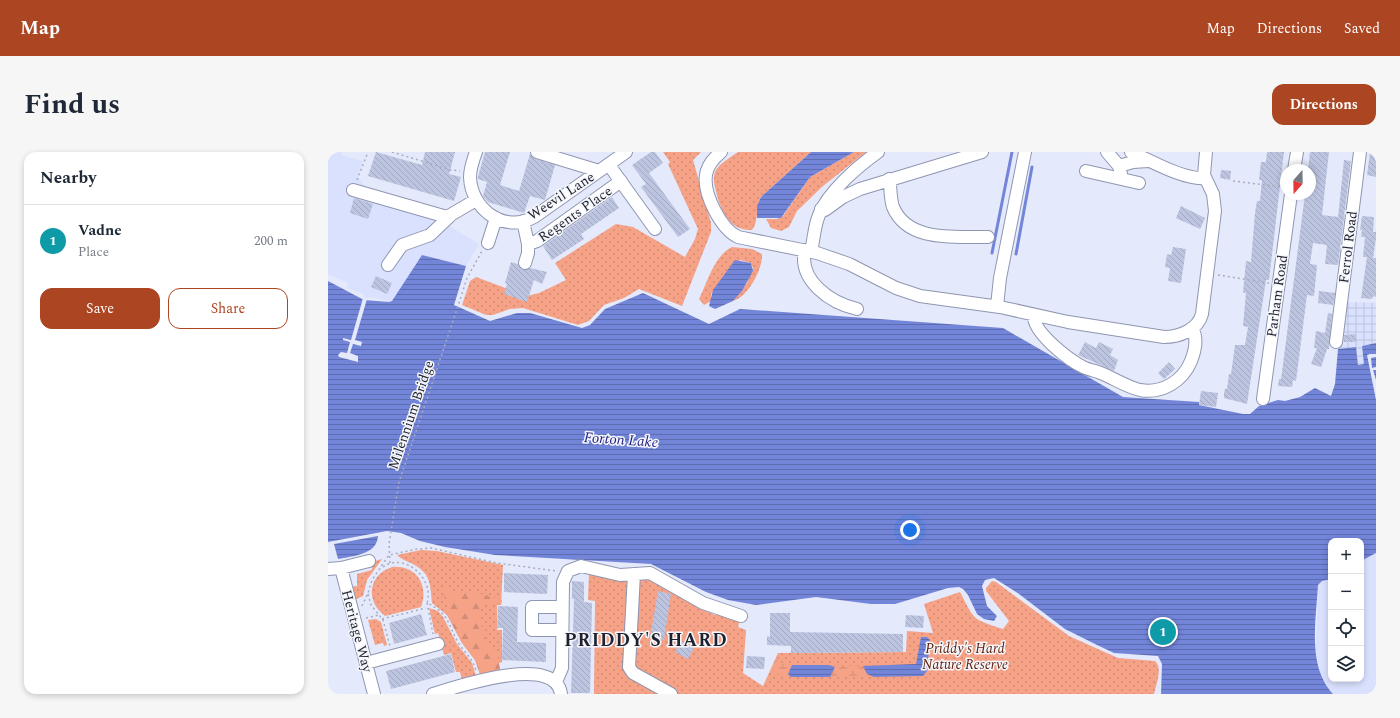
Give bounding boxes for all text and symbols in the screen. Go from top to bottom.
text: Map [20,14,60,43]
text: Map [1207,18,1235,39]
text: Directions [1257,18,1322,39]
text: Saved [1344,18,1380,39]
text: Find us [24,83,120,126]
button: Directions [1272,84,1376,125]
north arrow [1280,164,1316,200]
text: Nearby [40,165,96,191]
street label: Weevil Lane [523,166,599,226]
street label: Regents Place [534,181,617,247]
street label: Ferrol Road [1333,209,1363,284]
text: Vadne [78,219,122,242]
text: 1 [49,231,57,251]
text: 200 m [254,231,288,251]
text: Place [78,242,109,262]
street label: Parham Road [1261,253,1293,339]
button: Save [40,288,160,329]
button: Share [168,288,288,329]
street label: Milennium Bridge [383,357,440,472]
water label: Forton Lake [583,426,659,454]
your location [900,520,920,540]
map controls [1328,538,1364,682]
button: + [1328,538,1364,574]
button: − [1328,574,1364,610]
street label: Heritage Way [336,587,378,676]
button: locate [1328,610,1364,646]
pin: 1 [1150,617,1176,647]
district label: PRIDDY'S HARD [564,627,728,654]
park label: Priddy's Hard Nature Reserve [922,638,1008,675]
button: layers [1328,646,1364,682]

